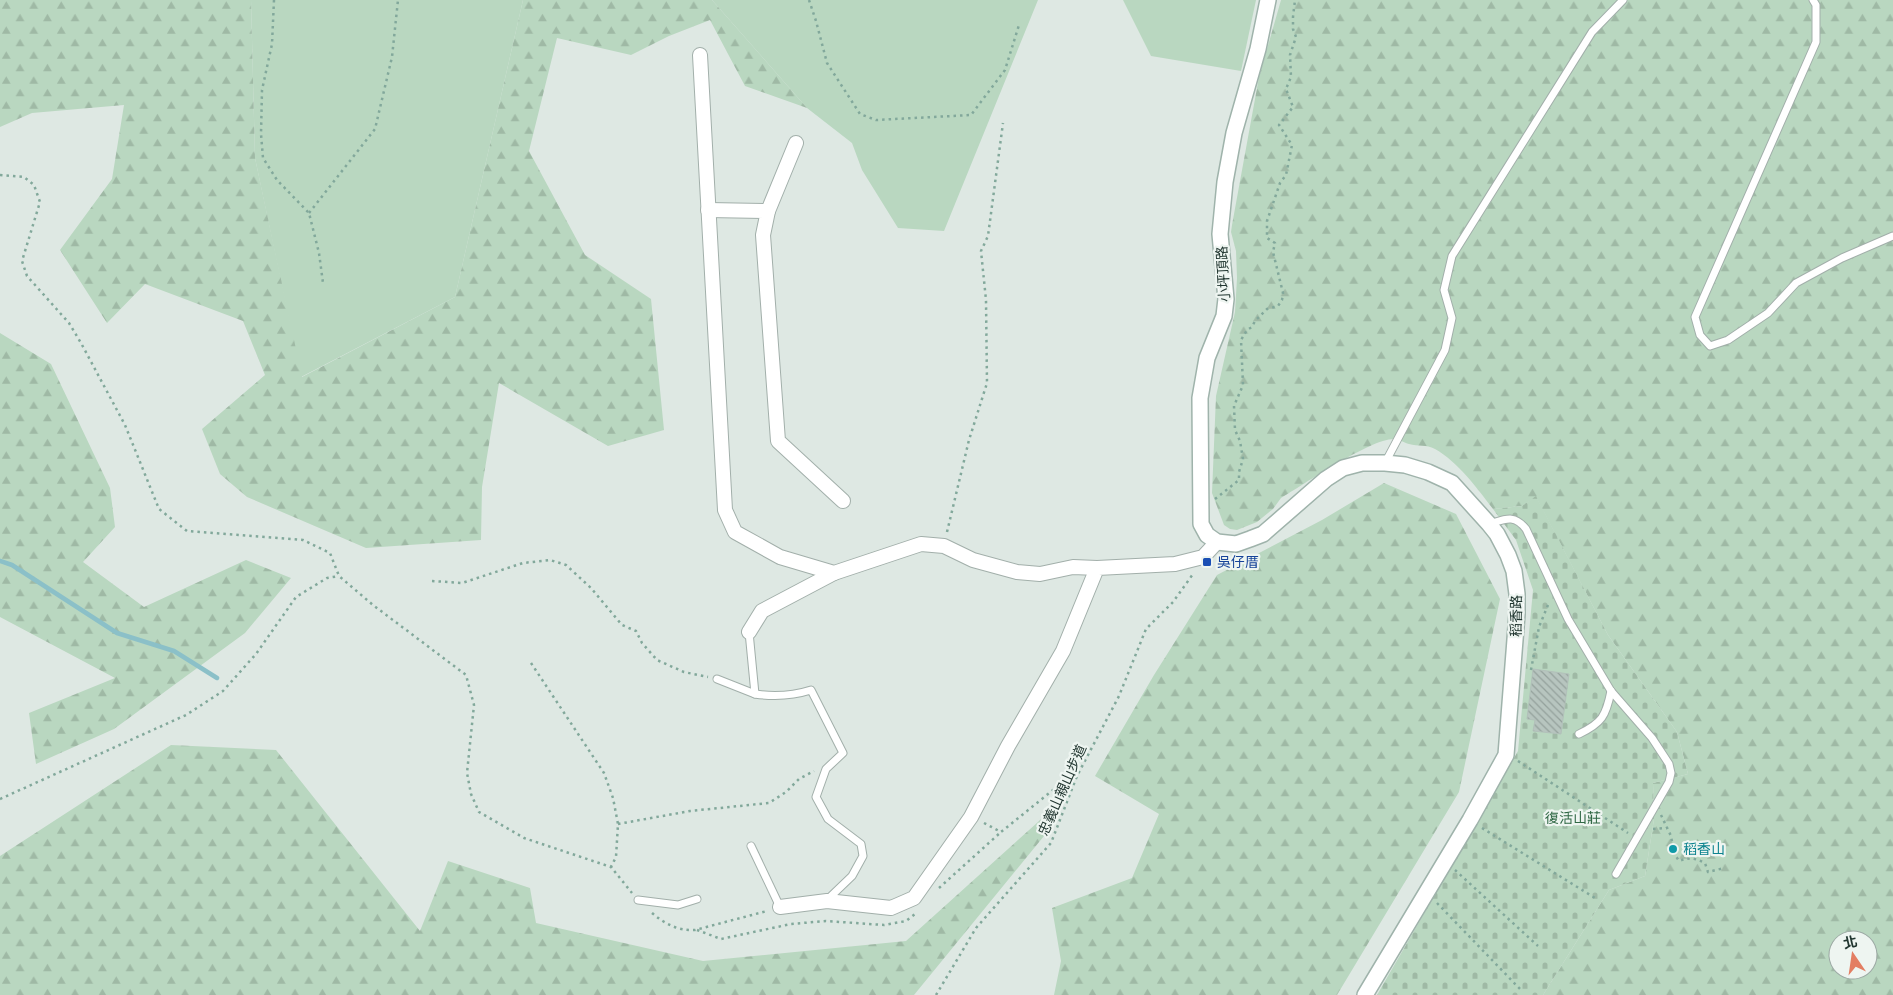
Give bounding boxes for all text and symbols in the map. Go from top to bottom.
street label: 小坪頂路 [1213,246,1233,302]
place label: 吳仔厝 [1217,553,1259,571]
marker: 吳仔厝 [1201,556,1213,568]
street label: 稻香路 [1507,595,1525,637]
street label: 忠義山親山步道 [1034,742,1090,838]
park label: 復活山莊 [1545,809,1601,827]
place label: 稻香山 [1683,840,1725,858]
marker: 稻香山 [1667,843,1679,855]
north arrow [1828,930,1878,980]
text: 北 [1841,932,1859,953]

